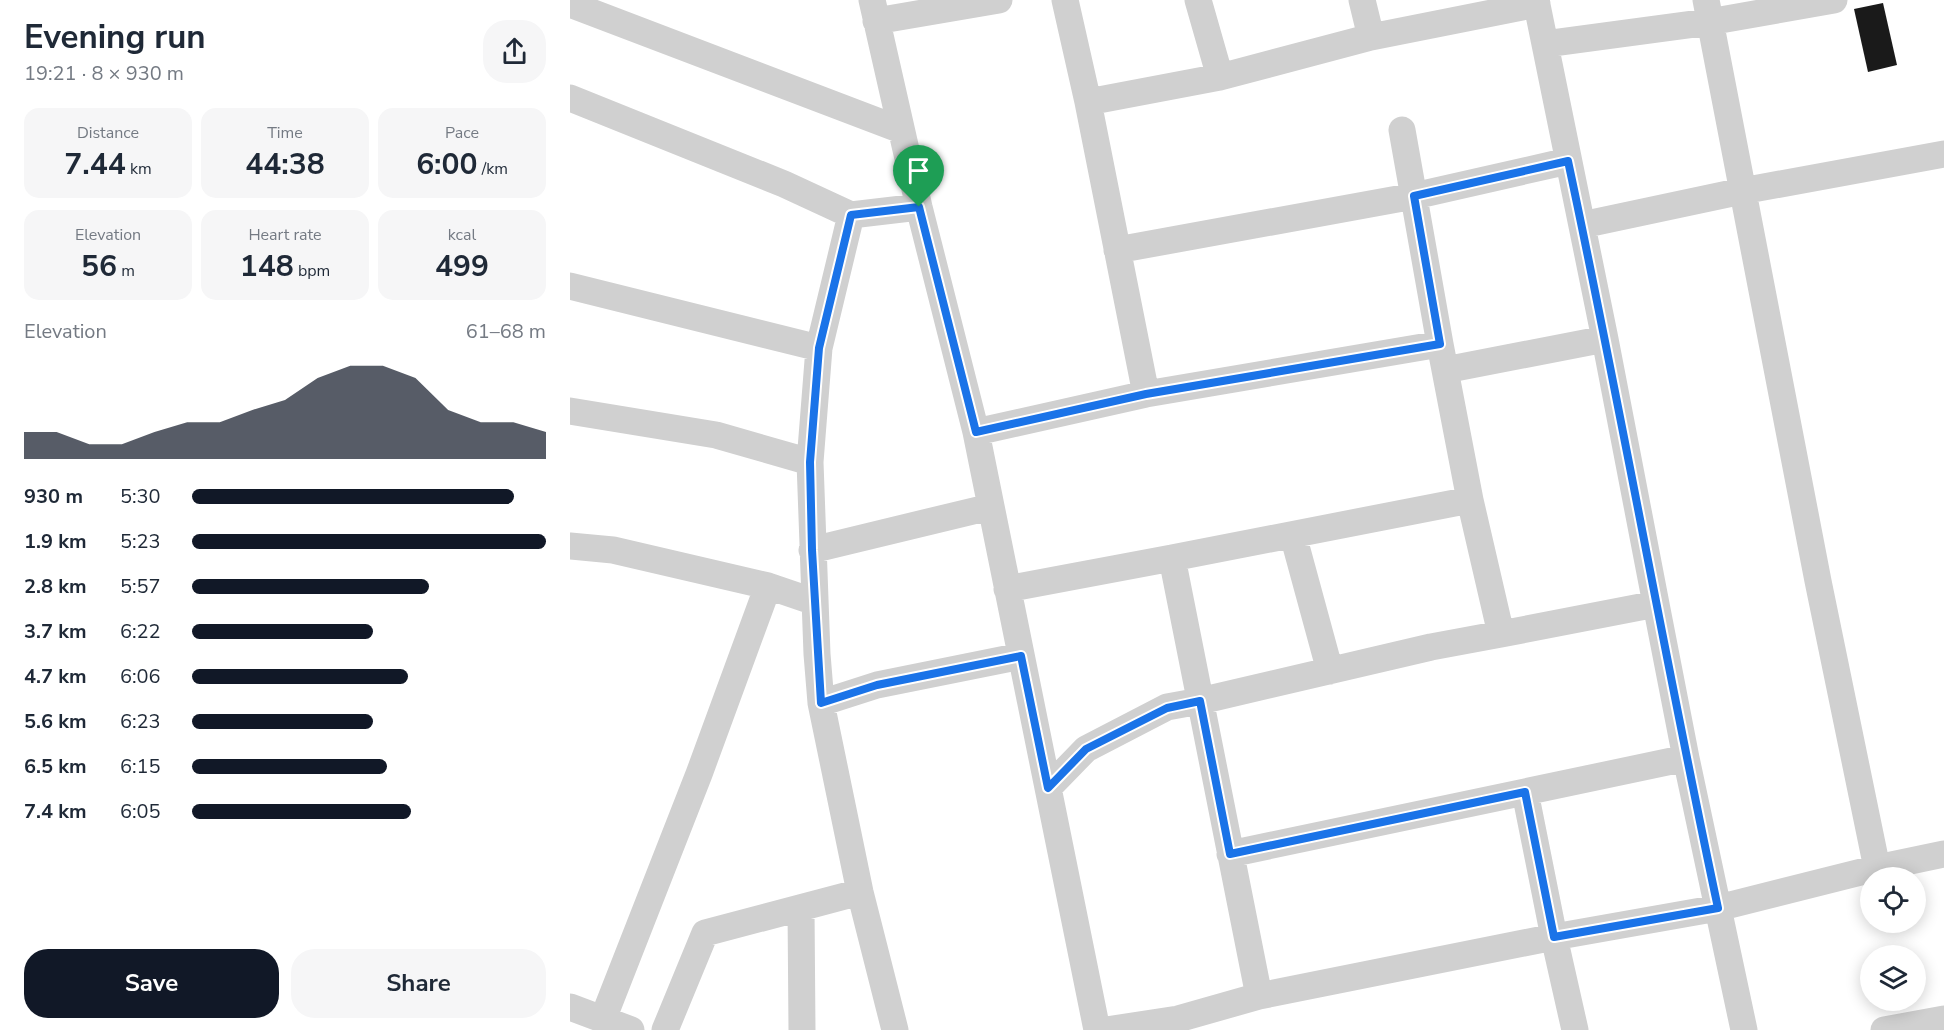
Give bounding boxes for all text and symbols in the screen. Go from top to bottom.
text: Evening run [24,15,206,60]
button: share [483,20,546,83]
text: 19:21 · 8 × 930 m [24,60,184,87]
text: Distance [77,122,139,144]
text: Time [267,122,303,144]
text: Pace [445,122,479,144]
text: 7.44 [64,144,126,185]
text: 44:38 [245,144,325,185]
text: 6:00 [416,144,478,185]
pin [893,145,944,207]
icon: arrive [902,154,935,187]
text: km [126,158,152,180]
text: /km [478,158,508,180]
text: Elevation [75,224,141,246]
text: Heart rate [248,224,322,246]
text: kcal [448,224,476,246]
text: 56 [81,246,117,287]
text: 148 [240,246,294,287]
text: 499 [435,246,489,287]
text: m [117,260,135,282]
text: bpm [294,260,330,282]
text: Elevation [24,318,107,345]
text: 61–68 m [466,318,546,345]
text: 930 m [24,483,83,510]
text: 5:30 [120,483,161,510]
text: 1.9 km [24,528,87,555]
text: 5:23 [120,528,161,555]
text: 2.8 km [24,573,87,600]
text: 5:57 [120,573,161,600]
text: 3.7 km [24,618,87,645]
text: 6:22 [120,618,161,645]
text: 4.7 km [24,663,87,690]
text: 6:06 [120,663,161,690]
text: 5.6 km [24,708,87,735]
text: 6:23 [120,708,161,735]
text: 6.5 km [24,753,87,780]
text: 6:15 [120,753,161,780]
text: 7.4 km [24,798,87,825]
text: 6:05 [120,798,161,825]
map controls [1860,867,1926,1011]
button: locate [1860,867,1926,933]
button: layers [1860,945,1926,1011]
button: Save [24,949,279,1018]
button: Share [291,949,546,1018]

